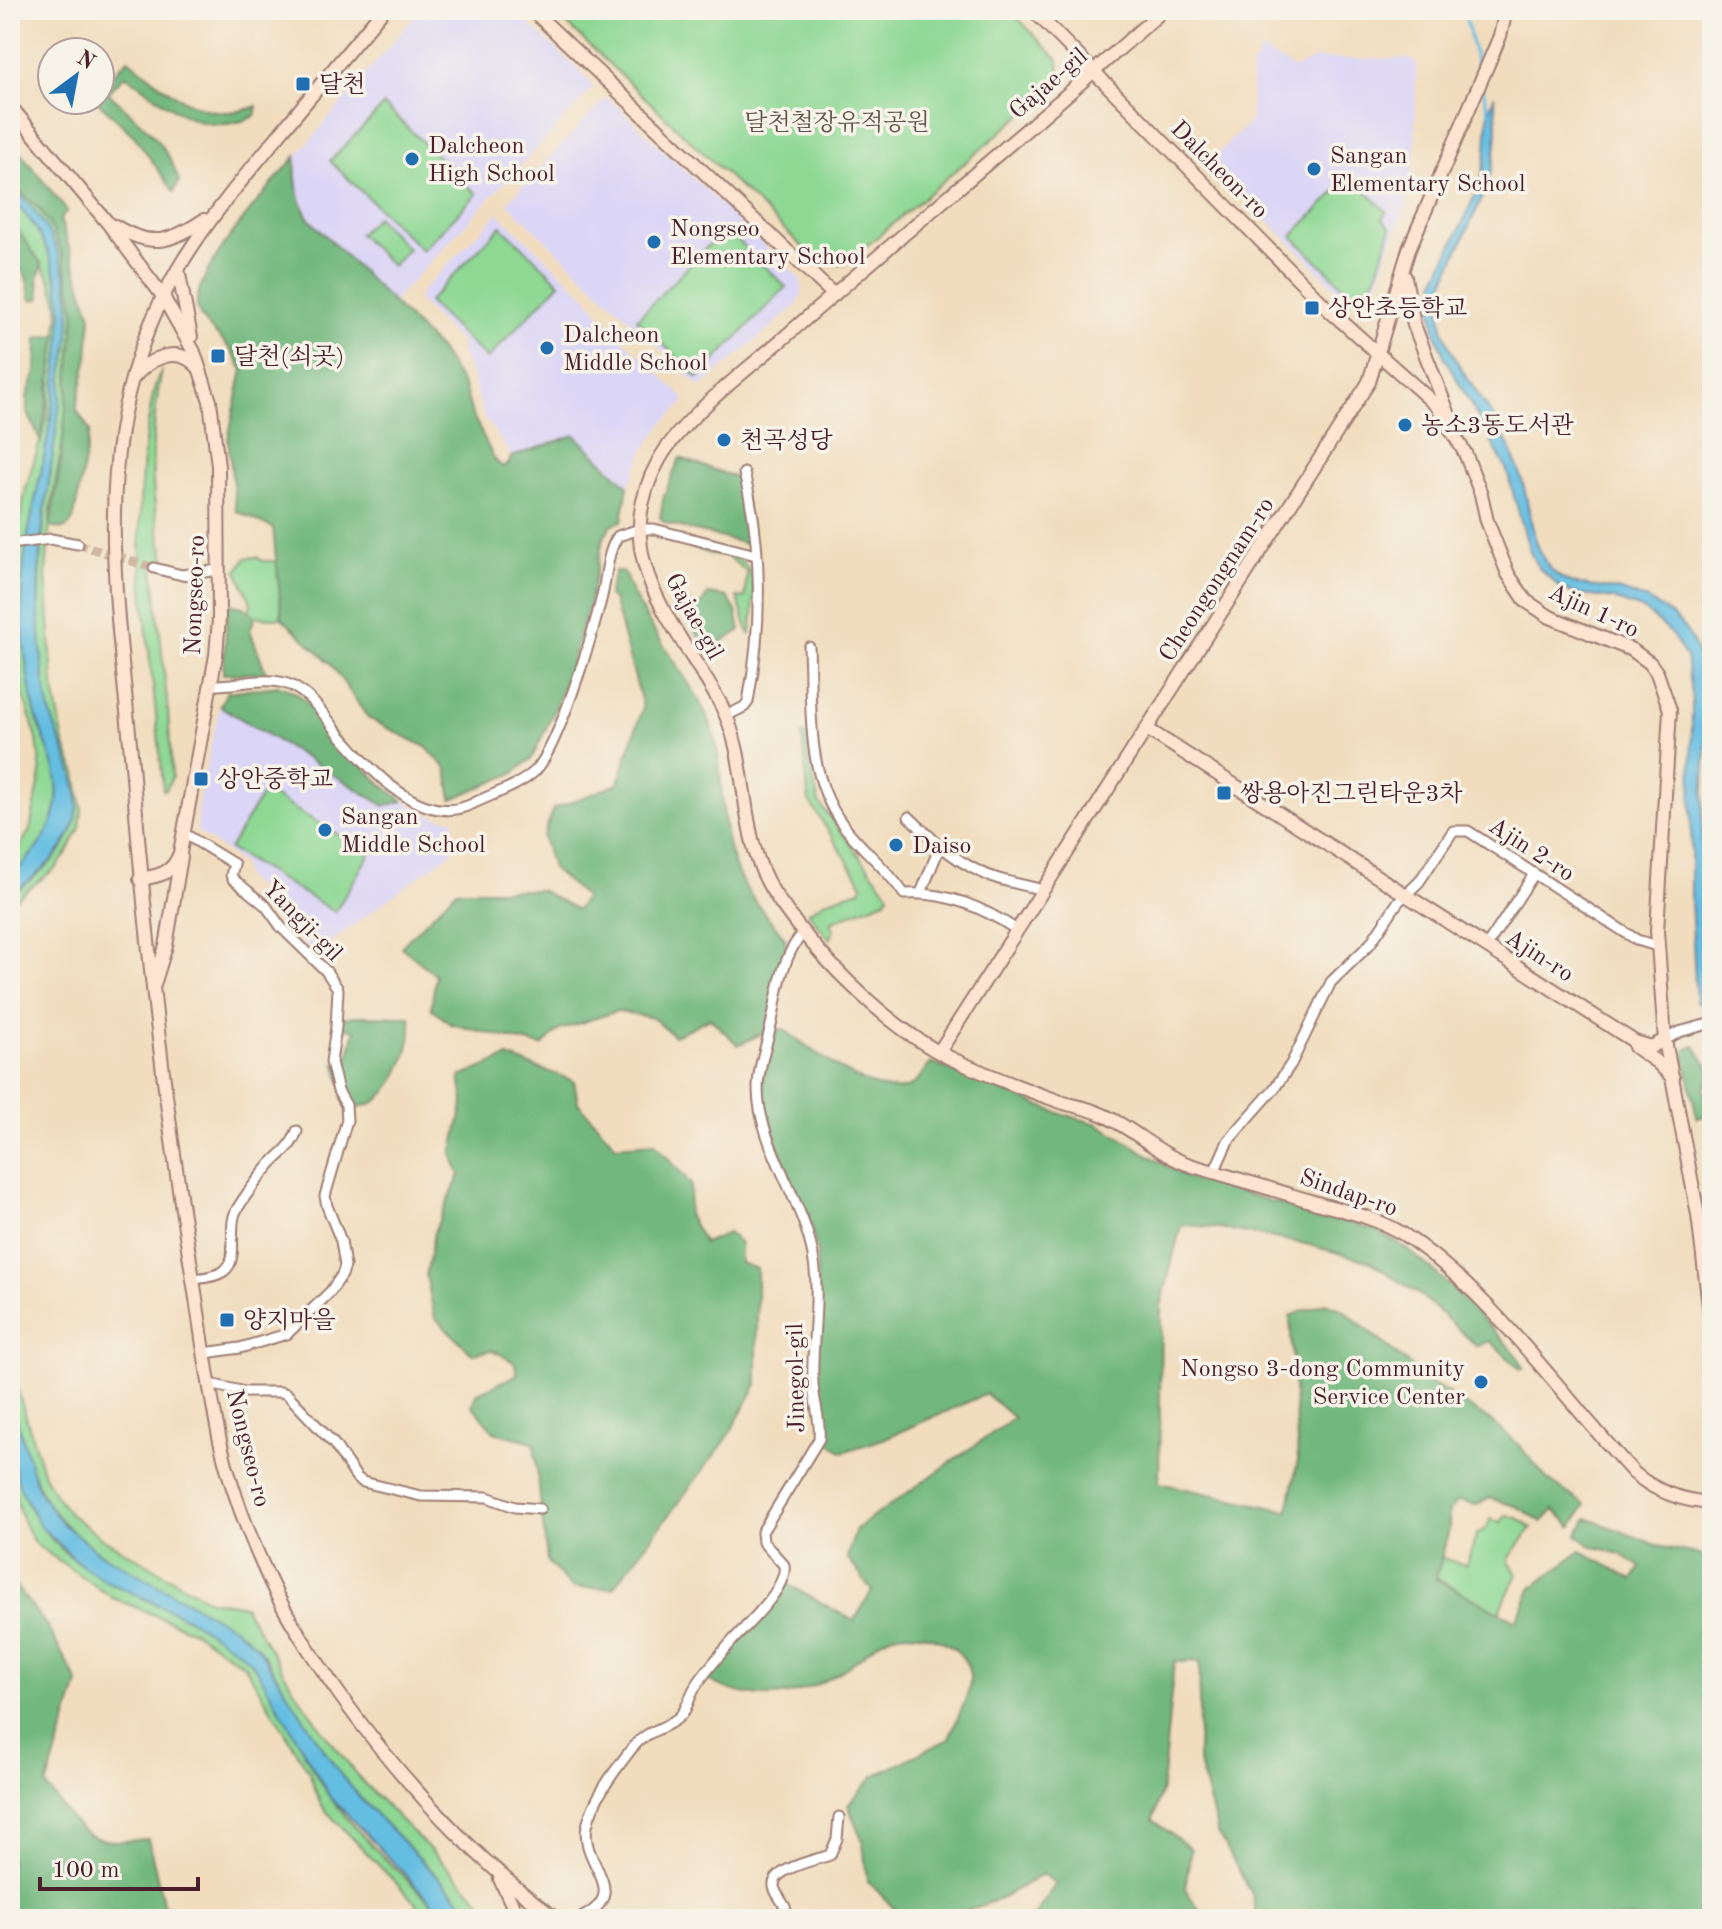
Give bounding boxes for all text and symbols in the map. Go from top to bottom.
north arrow [36,36,116,116]
street label: Gajae-gil [1006,44,1093,125]
text: N [73,47,99,75]
place label: 달천 [319,72,365,98]
marker: 달천 [294,75,312,93]
park label: 달천철장유적공원 [744,110,930,136]
street label: Dalcheon-ro [1165,117,1272,224]
place label: Dalcheon High School [428,135,555,187]
place label: Sangan Elementary School [1330,145,1525,197]
marker: Dalcheon High School [403,150,421,168]
marker: Sangan Elementary School [1305,160,1323,178]
place label: Nongseo Elementary School [670,218,865,270]
marker: Nongseo Elementary School [645,233,663,251]
place label: 상안초등학교 [1328,296,1467,322]
marker: 상안초등학교 [1303,299,1321,317]
place label: Dalcheon Middle School [563,324,708,376]
marker: Dalcheon Middle School [538,339,556,357]
place label: 달천(쇠곳) [234,344,345,370]
marker: 달천(쇠곳) [209,347,227,365]
place label: 농소3동도서관 [1421,413,1574,439]
marker: 농소3동도서관 [1396,416,1414,434]
place label: 천곡성당 [740,428,834,454]
marker: 천곡성당 [715,431,733,449]
street label: Cheongongnam-ro [1156,494,1280,666]
street label: Nongseo-ro [182,535,210,656]
street label: Gajae-gil [660,570,727,664]
street label: Ajin 1-ro [1544,580,1642,643]
place label: 상안중학교 [217,767,333,793]
marker: 상안중학교 [192,770,210,788]
place label: 쌍용아진그린타운3차 [1240,781,1463,807]
marker: 쌍용아진그린타운3차 [1215,784,1233,802]
place label: Sangan Middle School [341,806,486,858]
street label: Ajin 2-ro [1484,814,1578,887]
marker: Sangan Middle School [316,821,334,839]
place label: Daiso [912,835,971,859]
marker: Daiso [887,836,905,854]
street label: Yangji-gil [257,876,346,967]
street label: Ajin-ro [1500,926,1577,987]
street label: Sindap-ro [1296,1166,1400,1222]
place label: 양지마을 [243,1308,336,1334]
marker: 양지마을 [218,1311,236,1329]
street label: Jinegol-gil [784,1323,810,1433]
place label: Nongso 3-dong Community Service Center [1180,1358,1465,1410]
marker: Nongso 3-dong Community Service Center [1472,1373,1490,1391]
street label: Nongseo-ro [221,1387,273,1510]
scale bar [40,1841,198,1891]
text: 100 m [52,1859,120,1883]

